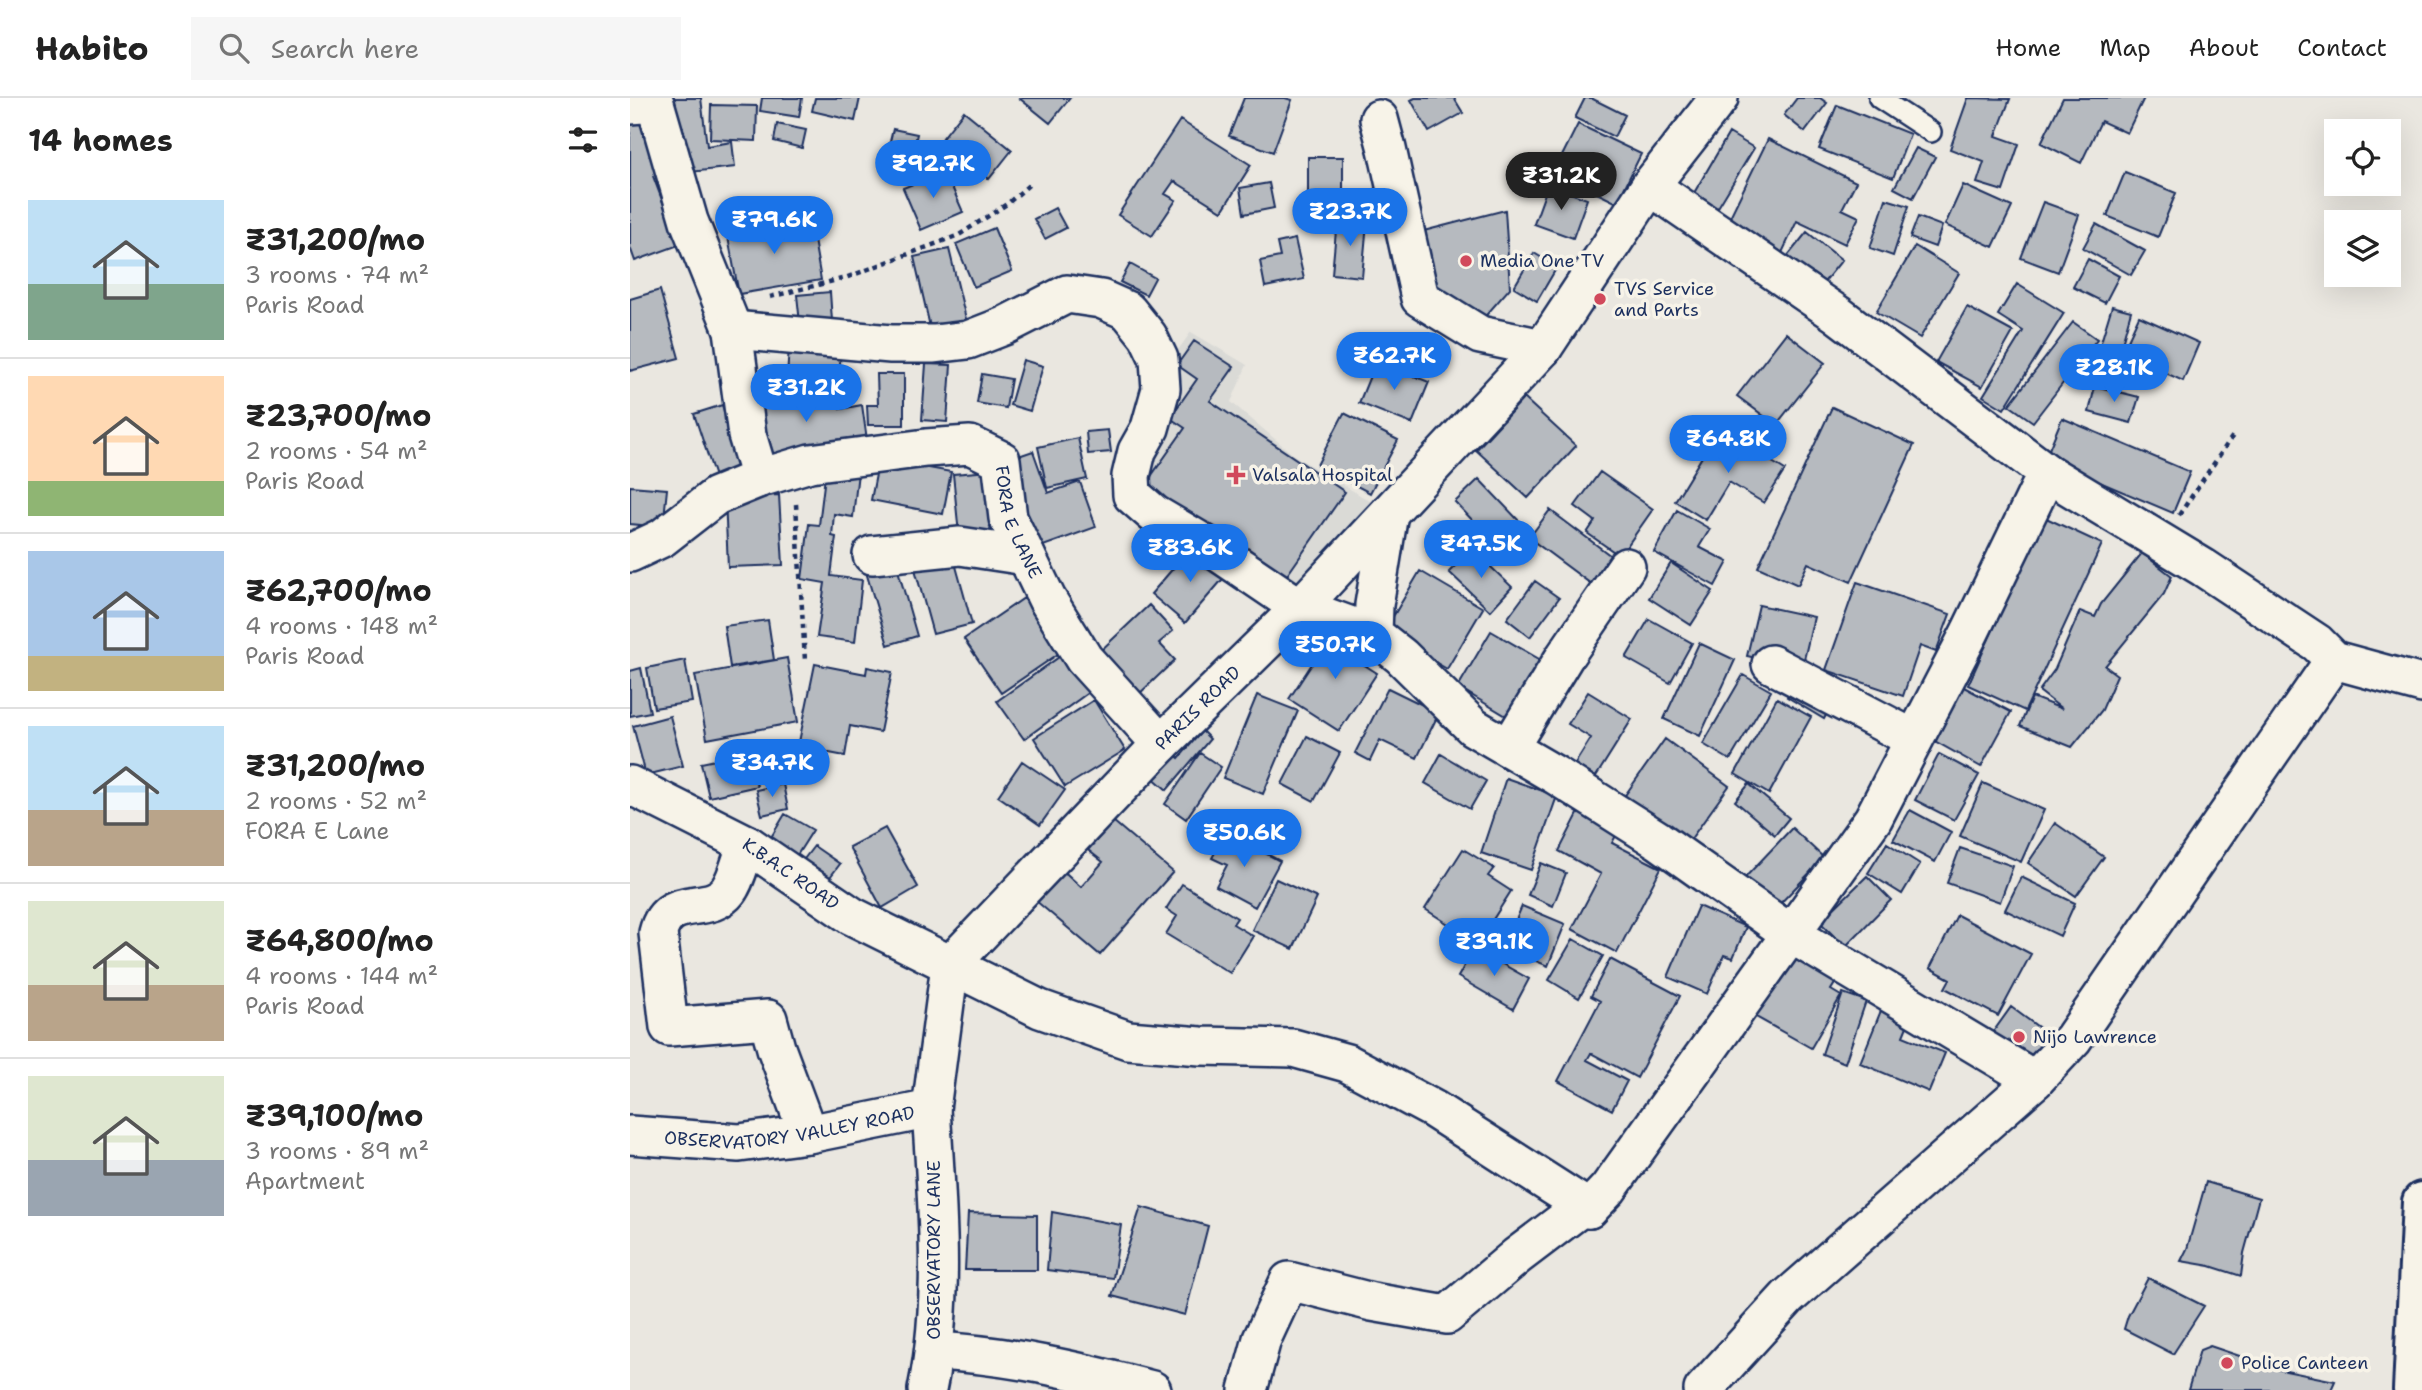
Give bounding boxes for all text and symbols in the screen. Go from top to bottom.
search box [191,17,681,80]
text: Habito [35,26,149,71]
icon: search [215,29,253,67]
text: Search here [271,31,419,66]
text: Home [1995,32,2061,64]
text: Map [2099,32,2151,64]
text: About [2189,32,2259,64]
text: Contact [2297,32,2387,64]
map controls [2324,119,2401,287]
button: locate [2324,119,2401,196]
text: 14 homes [28,120,173,161]
icon: filters [564,121,602,159]
pin: ₹92.7K [876,140,990,200]
text: ₹92.7K [891,148,975,178]
pin: ₹31.2K [1504,152,1618,212]
text: ₹31.2K [1522,160,1600,190]
pin: ₹23.7K [1293,188,1407,248]
text: ₹23.7K [1308,196,1392,226]
pin: ₹79.6K [717,197,831,256]
text: ₹79.6K [731,204,817,234]
button: layers [2324,210,2401,287]
text: ₹31,200/mo [245,219,425,260]
icon: home [84,228,168,312]
place label: Media One TV [1480,249,1604,273]
marker: Media One TV [1458,253,1474,269]
text: 3 rooms · 74 m² [245,260,429,290]
place label: TVS Service and Parts [1614,277,1714,322]
text: Paris Road [245,290,364,320]
marker: TVS Service and Parts [1592,291,1608,307]
pin: ₹62.7K [1337,332,1451,392]
text: ₹62.7K [1352,340,1436,370]
pin: ₹28.1K [2057,344,2171,404]
text: ₹28.1K [2075,352,2153,382]
pin: ₹31.2K [749,364,863,424]
text: ₹31.2K [767,372,845,402]
text: ₹23,700/mo [245,395,432,436]
icon: home [84,404,168,488]
pin: ₹64.8K [1671,416,1785,475]
text: ₹64.8K [1686,423,1770,453]
text: 2 rooms · 54 m² [245,436,428,466]
place label: Valsala Hospital [1252,463,1393,487]
street label: FORA E LANE [990,464,1047,583]
marker: Valsala Hospital [1226,465,1246,485]
text: Paris Road [245,466,364,496]
pin: ₹47.5K [1424,520,1538,580]
pin: ₹83.6K [1133,524,1247,584]
text: ₹47.5K [1440,528,1522,558]
text: ₹83.6K [1147,532,1233,562]
text: ₹62,700/mo [245,570,432,611]
icon: home [84,579,168,663]
text: 4 rooms · 148 m² [245,611,438,641]
pin: ₹50.7K [1278,622,1392,681]
text: ₹50.7K [1295,629,1375,659]
text: Paris Road [245,641,364,671]
street label: PARIS ROAD [1150,660,1246,756]
pin: ₹34.7K [715,740,829,799]
text: ₹31,200/mo [245,745,425,786]
text: ₹34.7K [731,747,813,777]
icon: home [84,754,168,838]
text: 2 rooms · 52 m² [245,786,427,816]
pin: ₹50.6K [1187,810,1301,869]
text: FORA E Lane [245,816,390,846]
text: ₹50.6K [1202,817,1286,847]
street label: K.B.A.C ROAD [738,832,844,916]
pin: ₹39.1K [1437,918,1551,978]
text: ₹64,800/mo [245,920,434,961]
text: ₹39.1K [1455,926,1533,956]
icon: home [84,929,168,1013]
text: 4 rooms · 144 m² [245,961,438,991]
text: Paris Road [245,991,364,1021]
place label: Nijo Lawrence [2033,1025,2157,1049]
marker: Nijo Lawrence [2011,1029,2027,1045]
text: ₹39,100/mo [245,1095,424,1136]
street label: OBSERVATORY VALLEY ROAD [663,1101,917,1155]
icon: home [84,1104,168,1188]
text: 3 rooms · 89 m² [245,1136,429,1166]
street label: OBSERVATORY LANE [922,1160,946,1340]
text: Apartment [245,1166,365,1196]
place label: Police Canteen [2241,1351,2368,1375]
marker: Police Canteen [2219,1355,2235,1371]

